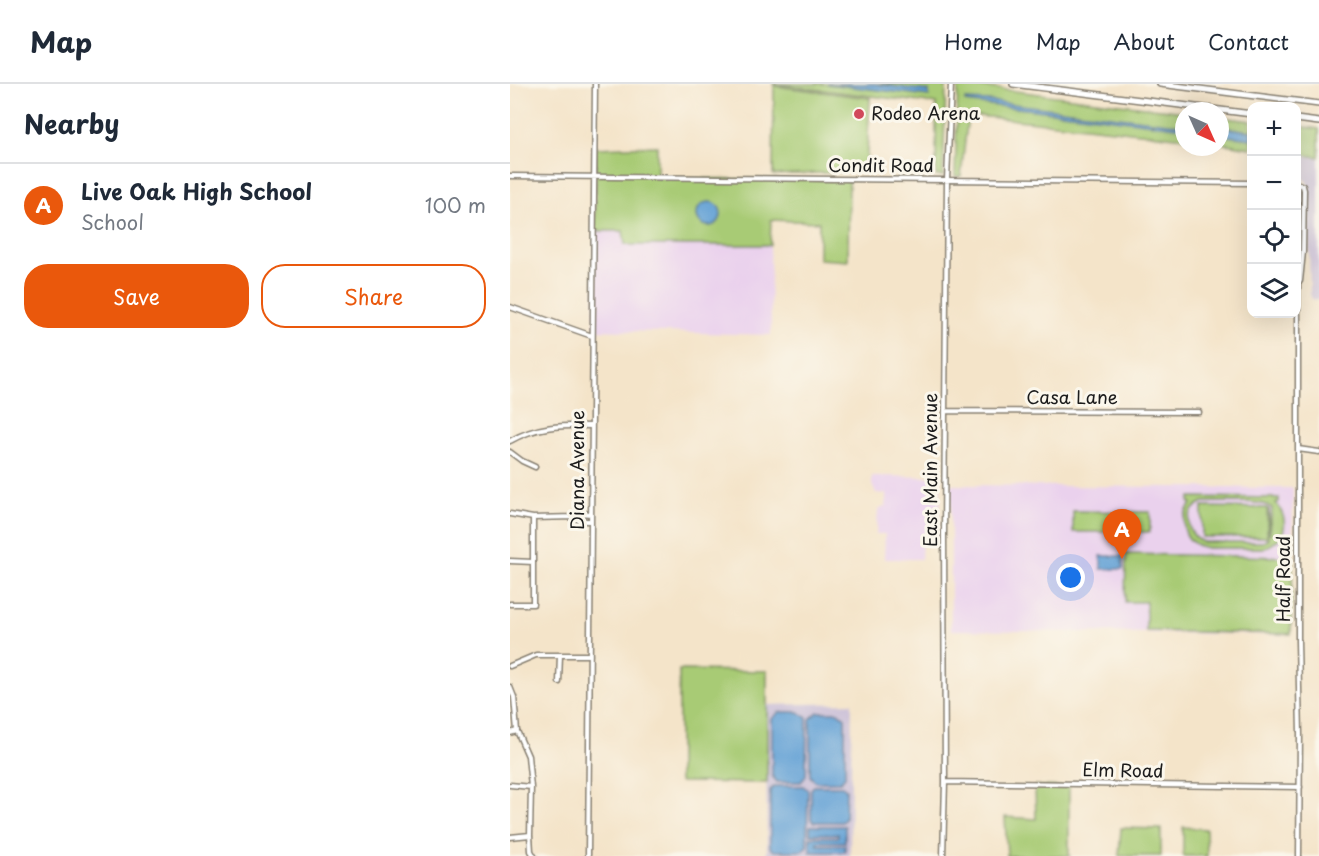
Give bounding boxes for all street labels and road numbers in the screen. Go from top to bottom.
street label: Condit Road [828,151,934,178]
street label: Casa Lane [1026,383,1118,410]
street label: East Main Avenue [916,393,943,547]
street label: Diana Avenue [563,410,590,530]
street label: Half Road [1269,536,1296,622]
street label: Elm Road [1082,755,1164,784]

